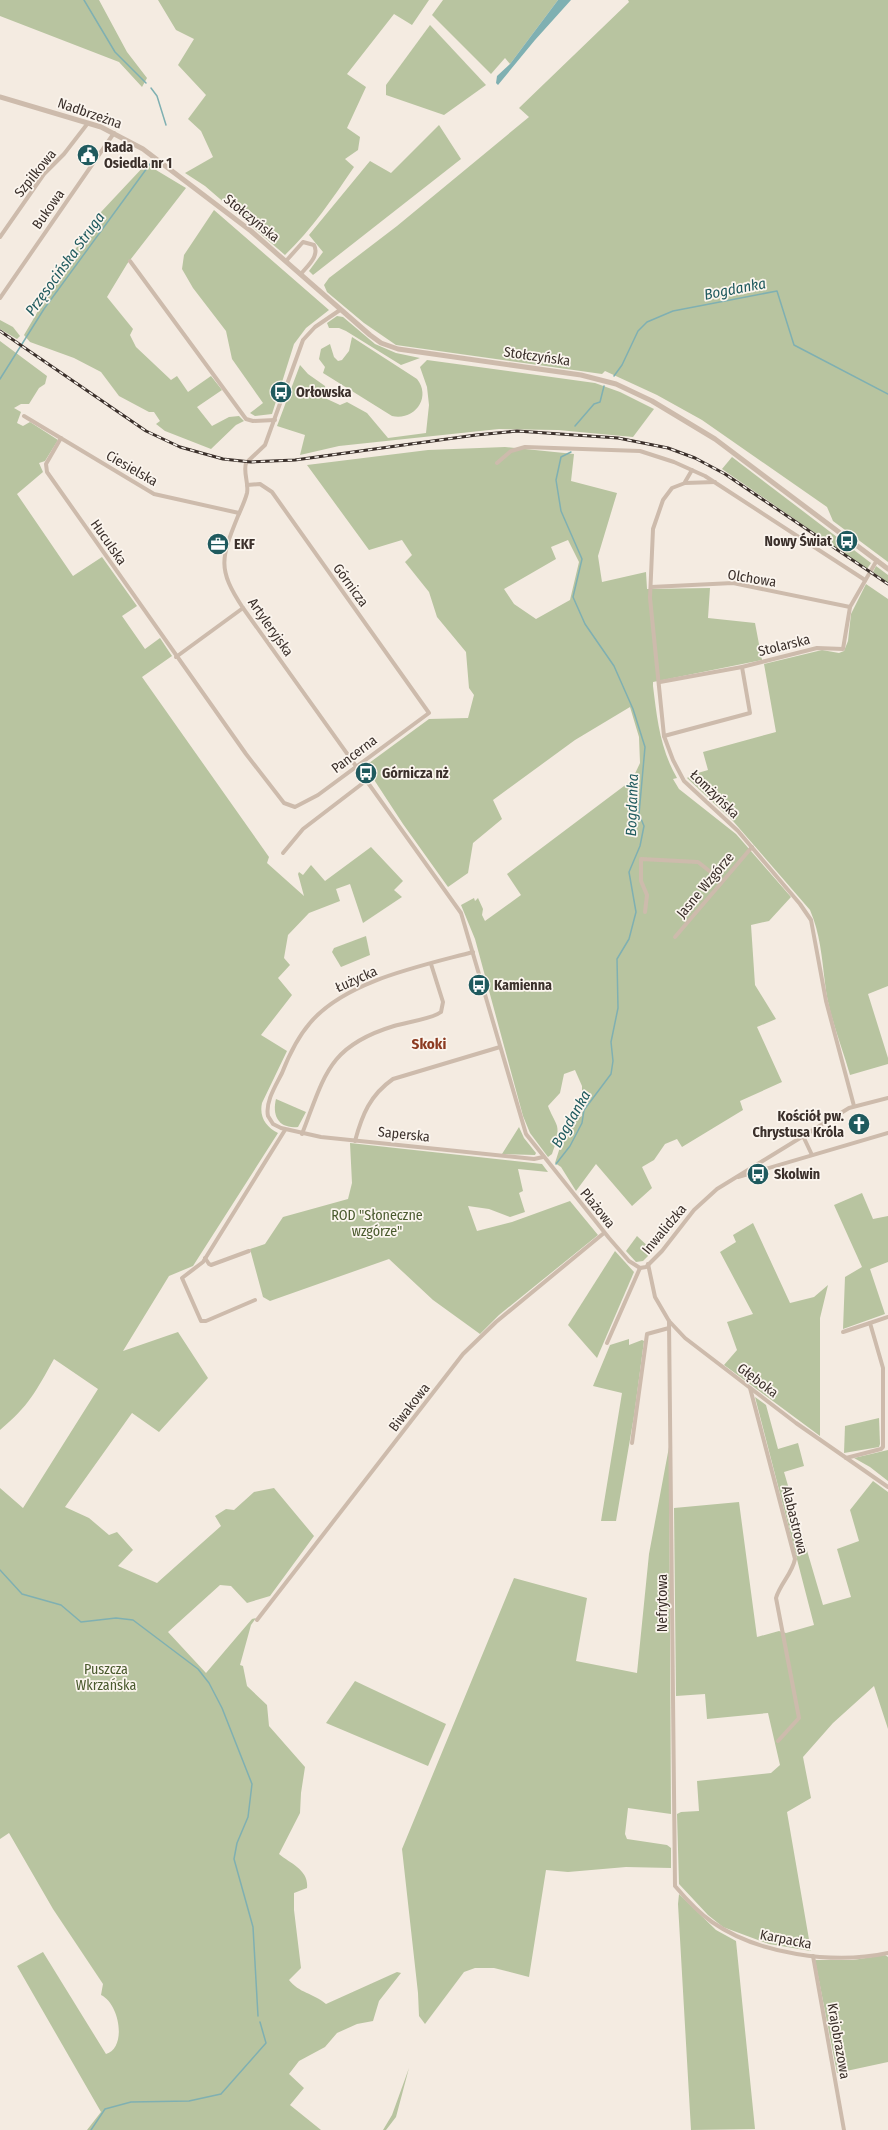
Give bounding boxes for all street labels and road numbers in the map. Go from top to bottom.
street label: Nadbrzeżna [55,95,124,132]
street label: Szpilkowa [11,146,60,201]
street label: Bukowa [29,186,68,232]
street label: Stołczyńska [220,191,283,246]
street label: Stołczyńska [503,343,571,370]
street label: Ciesielska [103,447,161,490]
street label: Huculska [87,516,131,569]
street label: Górnicza [329,560,372,610]
street label: Olchowa [726,566,778,591]
street label: Artyleryjska [244,595,297,660]
street label: Stolarska [756,631,812,660]
street label: Pancerna [328,732,381,777]
street label: Łomżyńska [686,766,743,822]
street label: Jasne Wzgórze [673,849,738,922]
street label: Łużycka [332,963,380,996]
street label: Saperska [377,1123,431,1146]
street label: Plażowa [576,1185,619,1232]
street label: Inwalidzka [639,1201,690,1258]
street label: Głęboka [734,1360,782,1401]
street label: Biwakowa [385,1380,434,1435]
street label: Alabastrowa [778,1484,811,1556]
street label: Nefrytowa [654,1574,671,1632]
street label: Karpacka [759,1926,813,1953]
street label: Krajobrazowa [823,2002,854,2081]

